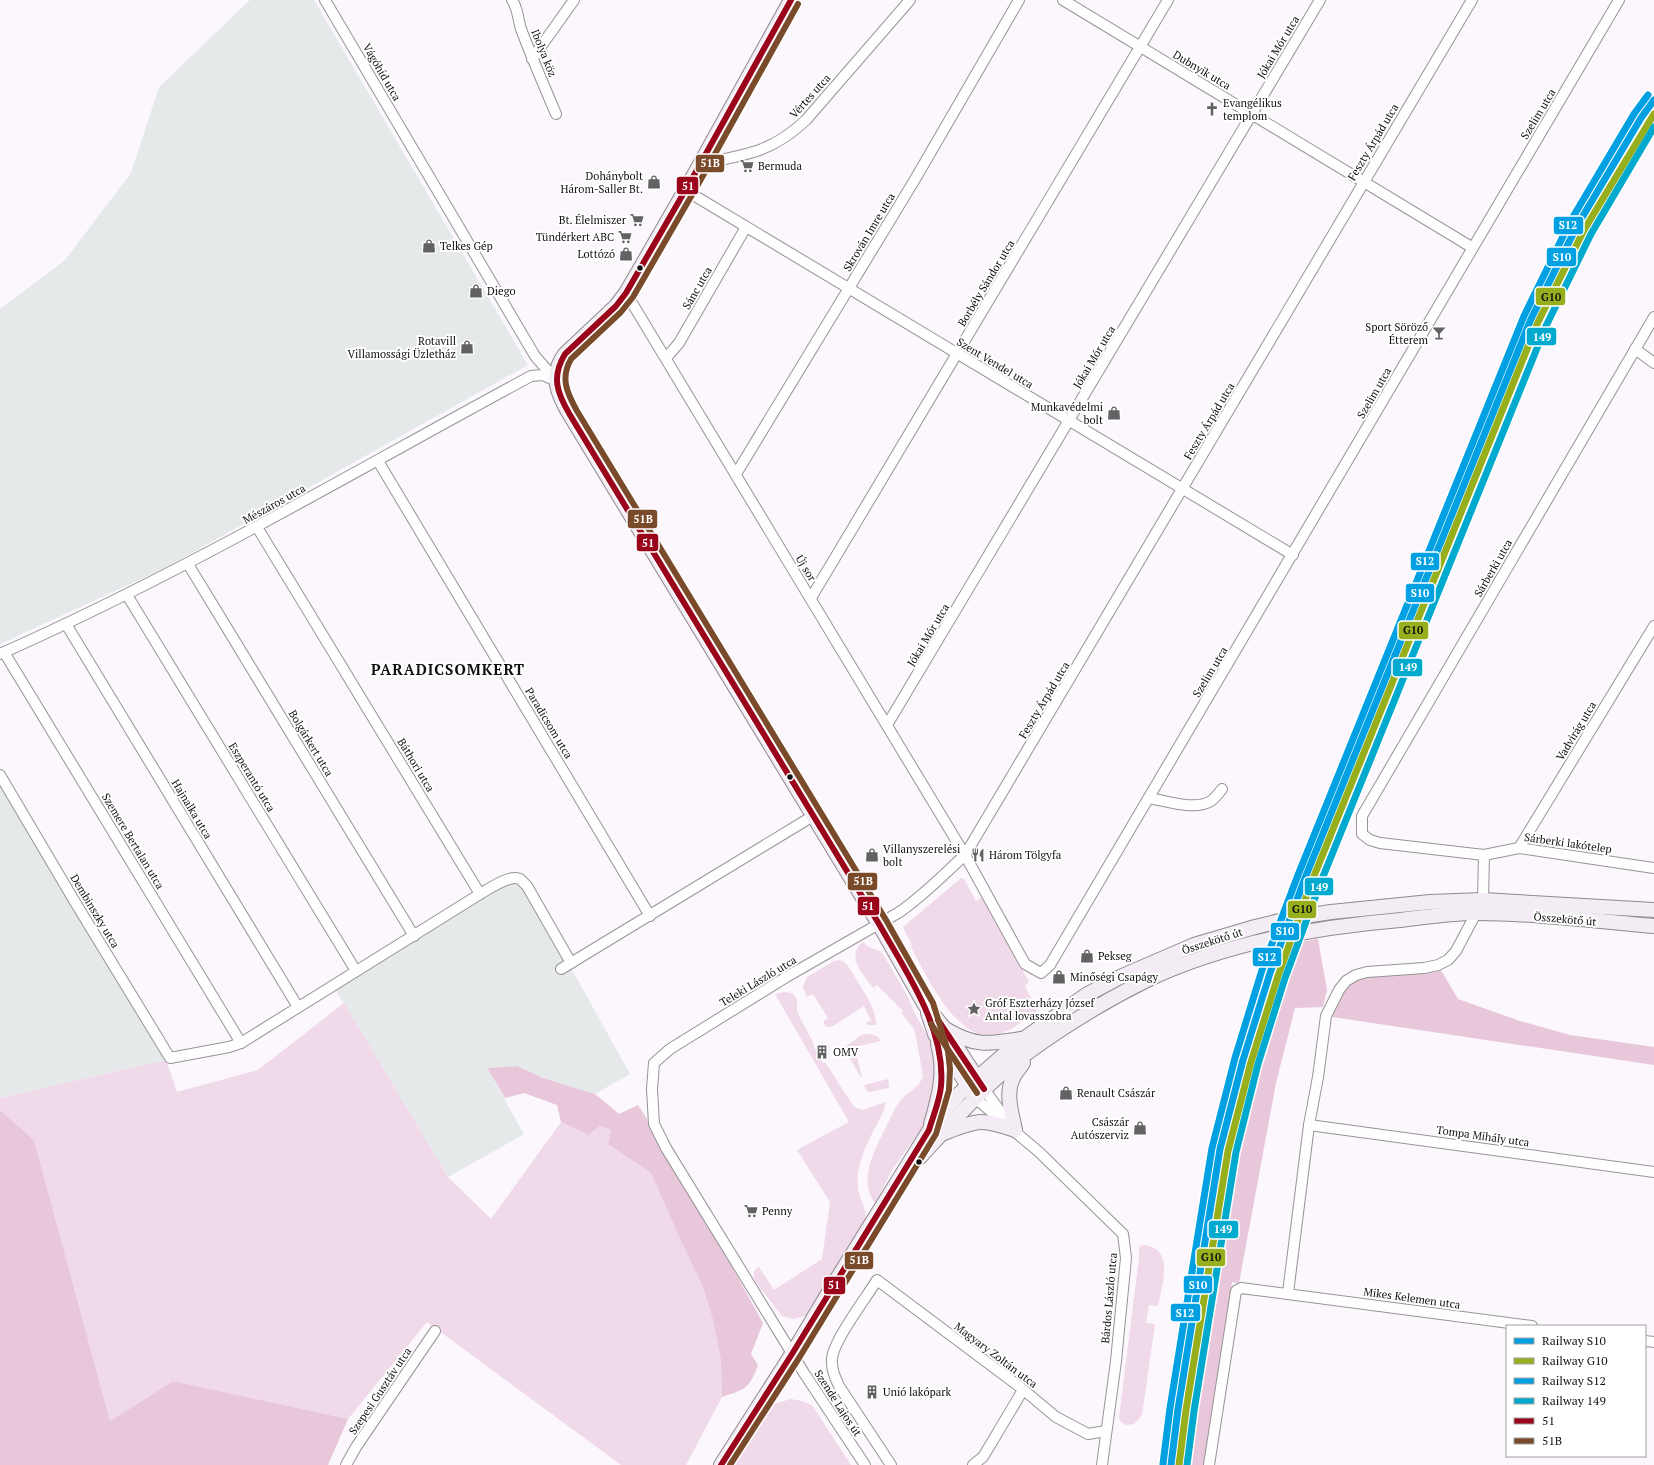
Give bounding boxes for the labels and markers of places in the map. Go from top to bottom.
place label: Evangélikus templom [1223,96,1282,123]
church icon: Evangélikus templom [1204,101,1220,117]
supermarket icon: Bermuda [739,158,755,174]
place label: Bermuda [758,159,802,173]
place label: Dohánybolt Három-Saller Bt. [561,169,643,196]
shop icon: Dohánybolt Három-Saller Bt. [646,174,662,190]
supermarket icon: Bt. Élelmiszer [629,212,645,228]
place label: Bt. Élelmiszer [559,213,627,227]
supermarket icon: Tündérkert ABC [617,229,633,245]
place label: Tündérkert ABC [536,230,614,244]
shop icon: Telkes Gép [421,238,437,254]
place label: Telkes Gép [440,239,493,253]
shop icon: Lottózó [618,246,634,262]
place label: Lottózó [578,247,615,261]
unlabelled marker [635,263,645,273]
shop icon: Diego [468,283,484,299]
place label: Diego [487,284,516,298]
place label: Sport Söröző Étterem [1365,320,1428,347]
bar icon: Sport Söröző Étterem [1431,325,1447,341]
place label: Rotavill Villamossági Üzletház [347,334,456,361]
shop icon: Rotavill Villamossági Üzletház [459,339,475,355]
place label: Munkavédelmi bolt [1031,400,1103,427]
shop icon: Munkavédelmi bolt [1106,405,1122,421]
unlabelled marker [785,772,795,782]
place label: Villanyszerelési bolt [883,842,960,869]
shop icon: Villanyszerelési bolt [864,847,880,863]
restaurant icon: Három Tölgyfa [970,847,986,863]
place label: Három Tölgyfa [989,848,1062,862]
shop icon: Pekseg [1079,948,1095,964]
place label: Pekseg [1098,949,1132,963]
shop icon: Minőségi Csapágy [1051,969,1067,985]
place label: Minőségi Csapágy [1070,970,1158,984]
place label: Gróf Eszterházy József Antal lovasszobra [985,996,1096,1023]
place icon: Gróf Eszterházy József Antal lovasszobra [966,1001,982,1017]
building icon: OMV [814,1044,830,1060]
place label: OMV [833,1045,859,1059]
shop icon: Renault Császár [1058,1085,1074,1101]
place label: Renault Császár [1077,1086,1156,1100]
place label: Császár Autószerviz [1071,1115,1130,1142]
shop icon: Császár Autószerviz [1132,1120,1148,1136]
unlabelled marker [914,1157,924,1167]
supermarket icon: Penny [743,1203,759,1219]
place label: Penny [762,1204,793,1218]
building icon: Unió lakópark [864,1384,880,1400]
place label: Unió lakópark [883,1385,951,1399]

